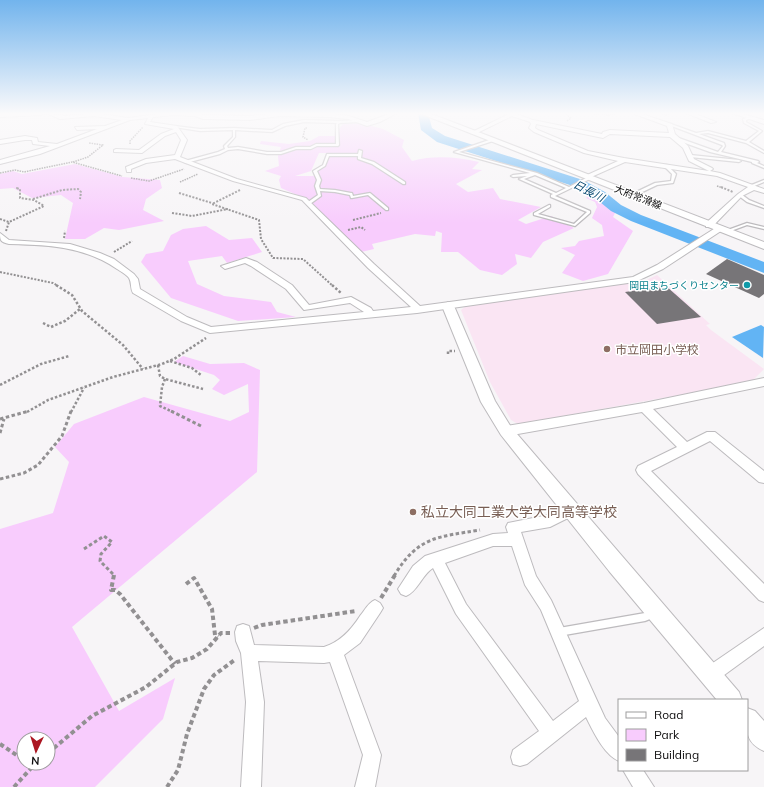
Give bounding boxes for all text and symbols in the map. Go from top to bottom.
water label: 日長川 [571,177,608,205]
street label: 大府常滑線 [612,182,664,212]
place label: 岡田まちづくりセンター [629,279,739,292]
marker: 岡田まちづくりセンター [742,280,752,290]
place label: 市立岡田小学校 [615,342,699,357]
marker: 市立岡田小学校 [602,344,612,354]
place label: 私立大同工業大学大同高等学校 [421,503,617,521]
marker: 私立大同工業大学大同高等学校 [408,507,418,517]
legend [618,699,748,771]
text: Road [654,707,683,722]
text: Park [654,727,680,742]
north arrow [16,731,56,771]
text: Building [654,747,699,762]
text: N [31,754,40,768]

